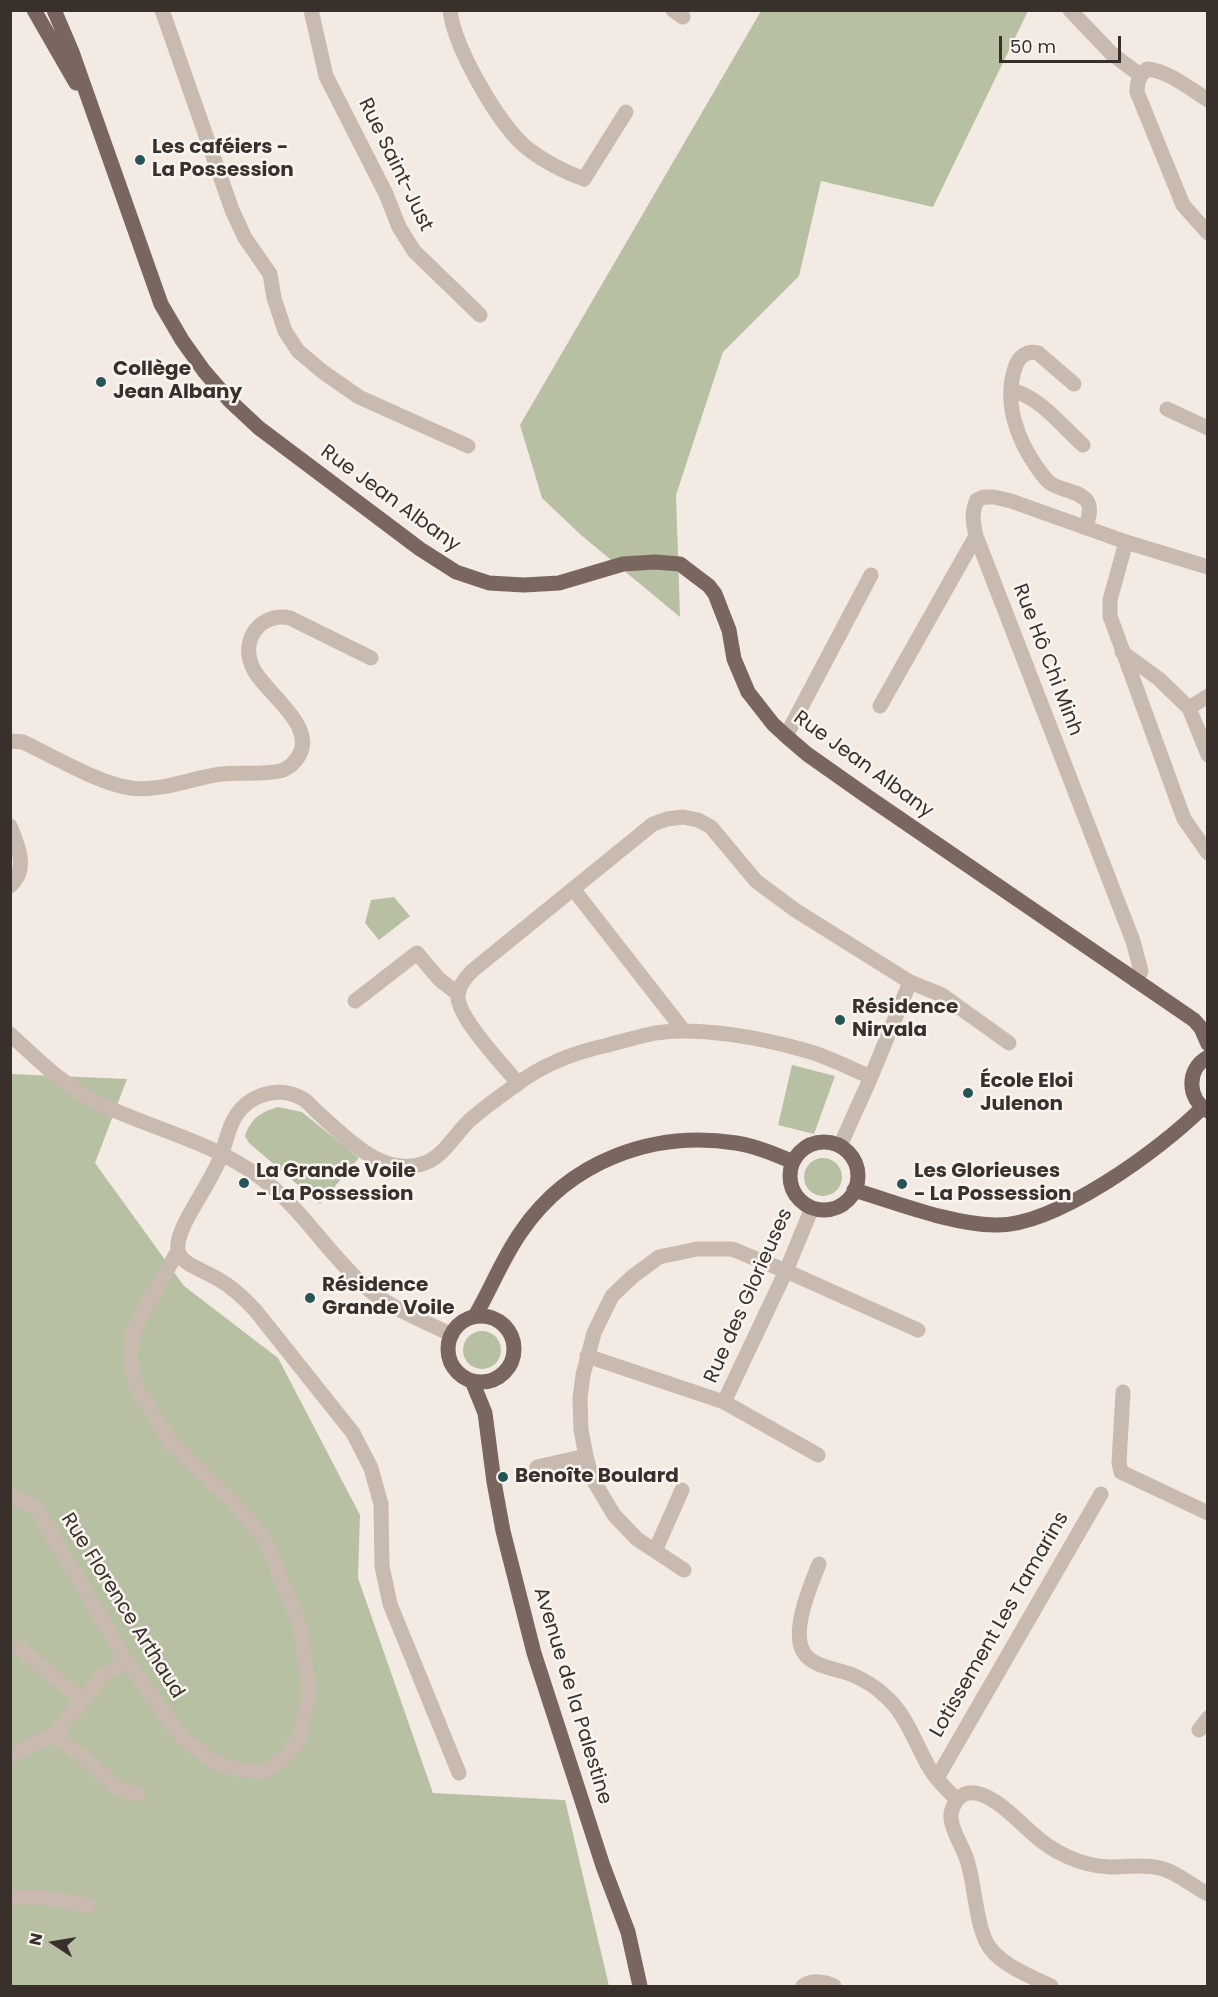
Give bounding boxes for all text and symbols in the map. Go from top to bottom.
scale bar [1002,24,1124,62]
text: 50 m [1010,34,1056,59]
street label: Rue Saint-Just [352,95,438,235]
place label: Les caféiers - La Possession [152,136,294,183]
marker: Les caféiers - La Possession [133,153,147,167]
place label: Collège Jean Albany [113,358,242,405]
marker: Collège Jean Albany [94,375,108,389]
street label: Rue Jean Albany [315,440,465,558]
street label: Rue Hô Chi Minh [1007,581,1087,739]
street label: Rue Jean Albany [788,706,938,824]
place label: Résidence Nirvala [852,996,958,1043]
marker: Résidence Nirvala [833,1013,847,1027]
place label: École Eloi Julenon [980,1070,1073,1117]
marker: École Eloi Julenon [961,1086,975,1100]
place label: La Grande Voile - La Possession [256,1160,416,1207]
place label: Les Glorieuses - La Possession [914,1160,1071,1207]
marker: La Grande Voile - La Possession [237,1176,251,1190]
marker: Les Glorieuses - La Possession [895,1177,909,1191]
street label: Rue des Glorieuses [700,1205,798,1387]
place label: Résidence Grande Voile [322,1274,454,1321]
marker: Résidence Grande Voile [303,1291,317,1305]
place label: Benoîte Boulard [515,1465,679,1489]
marker: Benoîte Boulard [496,1470,510,1484]
street label: Lotissement Les Tamarins [926,1508,1074,1742]
street label: Rue Florence Arthaud [55,1509,189,1703]
street label: Avenue de la Palestine [528,1585,616,1807]
north arrow [24,1913,84,1973]
text: N [23,1931,48,1947]

